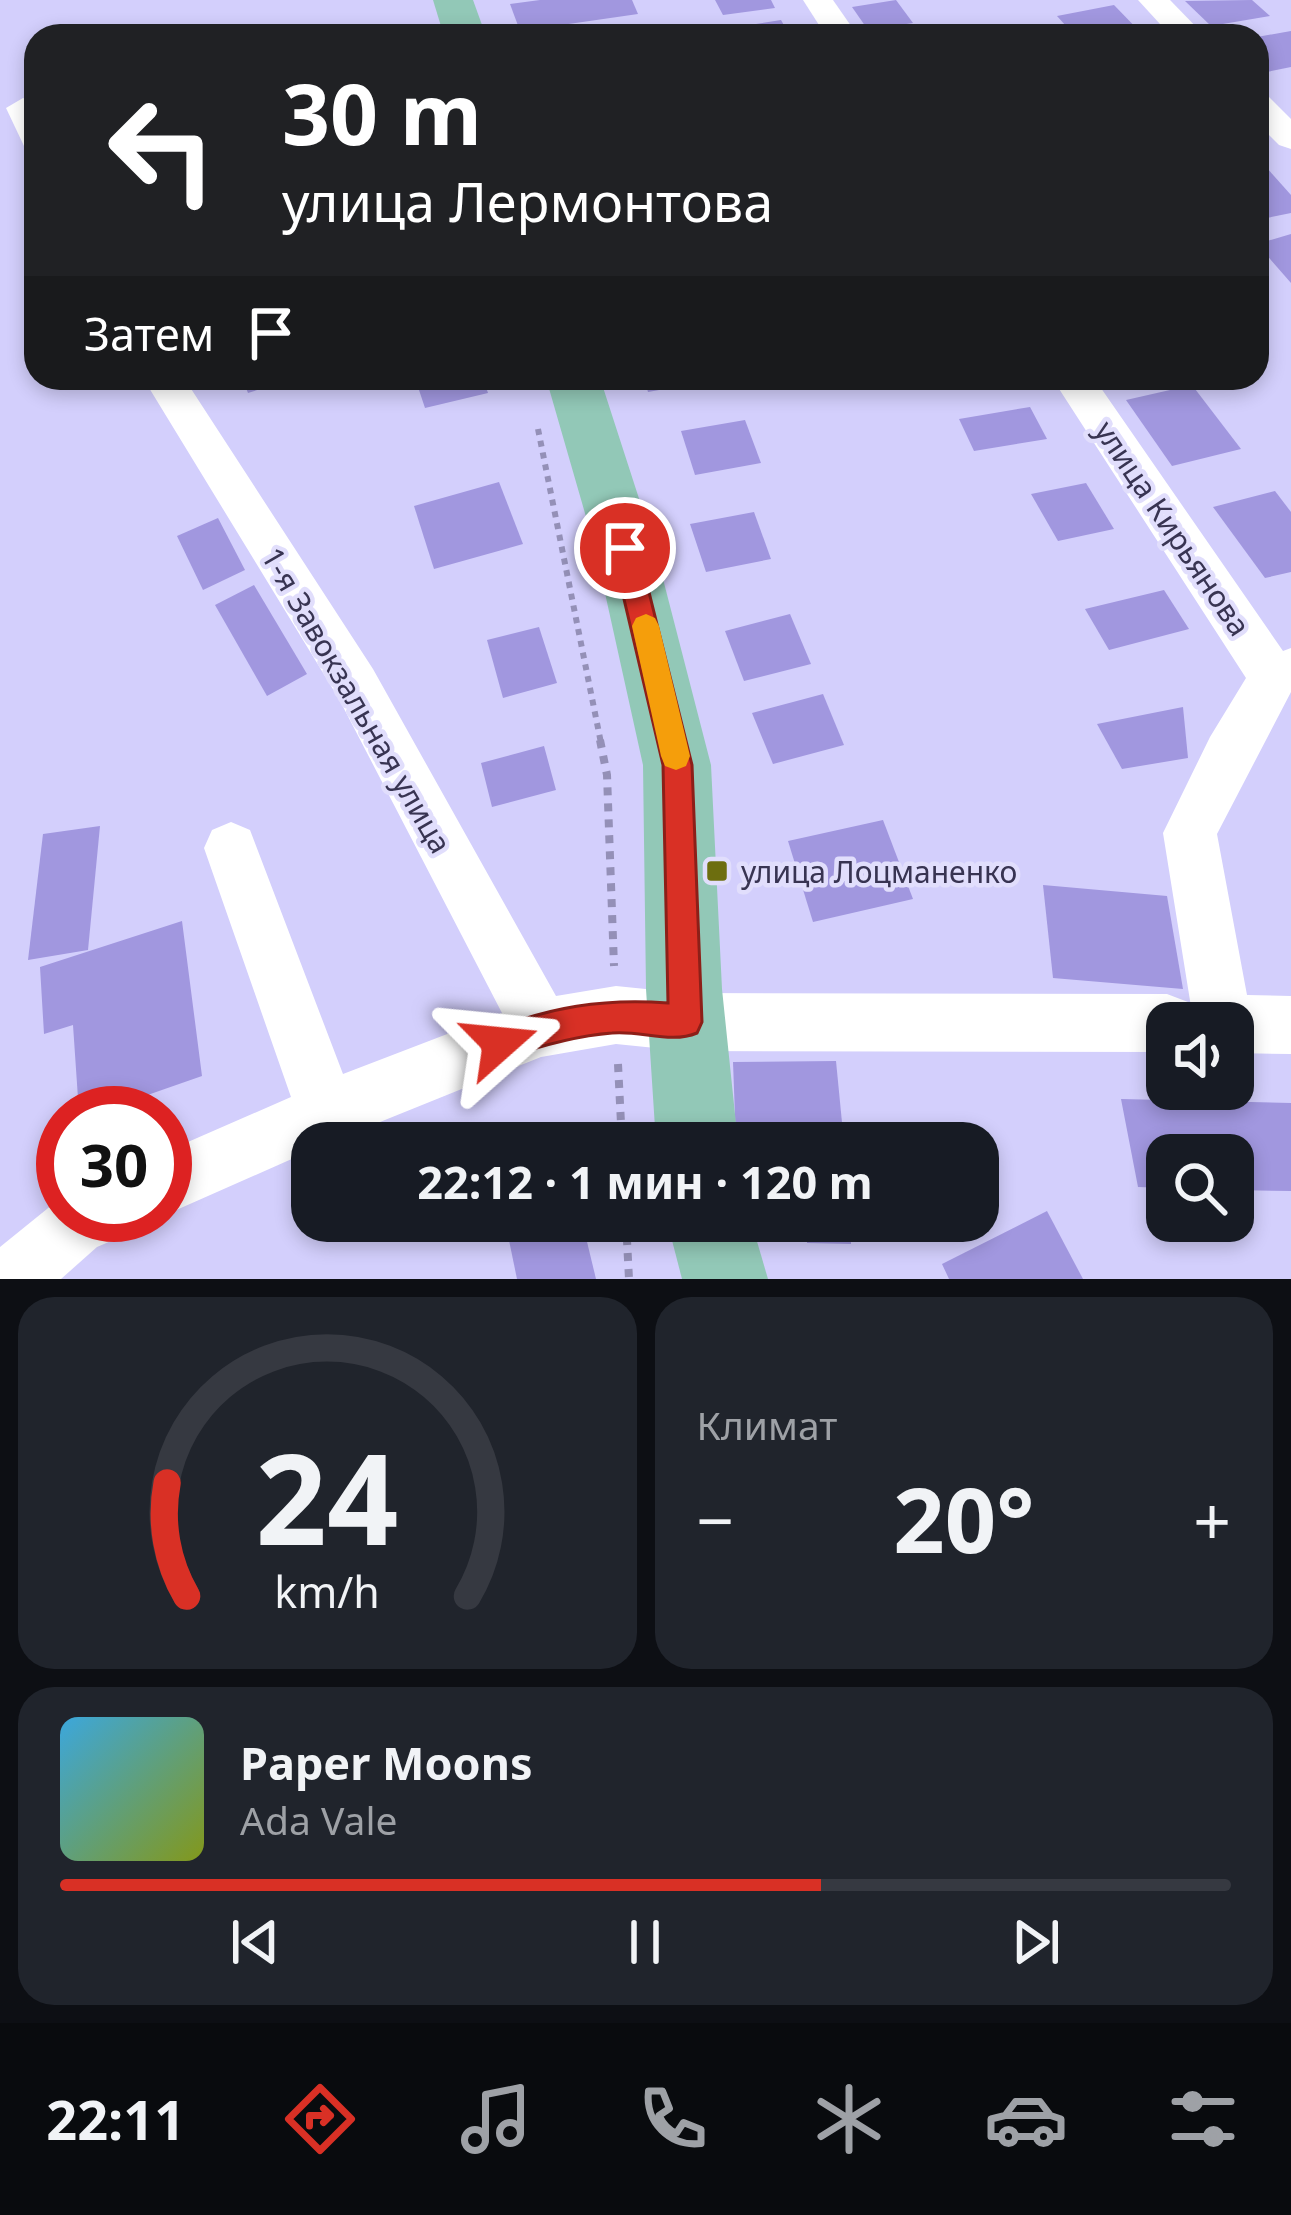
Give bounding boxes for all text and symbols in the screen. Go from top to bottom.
text: 30 m [282,55,482,170]
icon: left [84,72,240,228]
text: улица Лермонтова [282,164,773,238]
icon: arrive [238,300,304,366]
text: Затем [84,303,214,364]
street label: улица Кирьянова [1086,412,1260,644]
pin [574,497,676,599]
icon: arrive [592,515,658,581]
street label: 1-я Завокзальная улица [252,539,462,861]
place label: улица Лоцманенко [741,851,1017,892]
marker: улица Лоцманенко [704,858,730,884]
position arrow [437,980,563,1106]
map controls [1146,1002,1254,1242]
button: sound [1146,1002,1254,1110]
speed limit sign: 30 [36,1086,192,1242]
button: search [1146,1134,1254,1242]
text: 22:12 · 1 мин · 120 m [417,1151,873,1212]
text: Климат [697,1398,837,1451]
text: 24 [256,1412,399,1582]
text: 20° [893,1457,1034,1579]
text: − [697,1474,734,1564]
text: + [1193,1474,1231,1564]
text: km/h [275,1562,380,1621]
text: Paper Moons [240,1732,533,1793]
text: Ada Vale [240,1793,397,1846]
icon: previous [222,1909,288,1975]
icon: pause [612,1909,678,1975]
icon: next [1003,1909,1069,1975]
icon: directions [278,2077,362,2161]
icon: music [454,2077,538,2161]
icon: phone [631,2077,715,2161]
icon: climate [807,2077,891,2161]
icon: car [984,2077,1068,2161]
icon: filters [1161,2077,1245,2161]
text: 22:11 [46,2082,185,2156]

